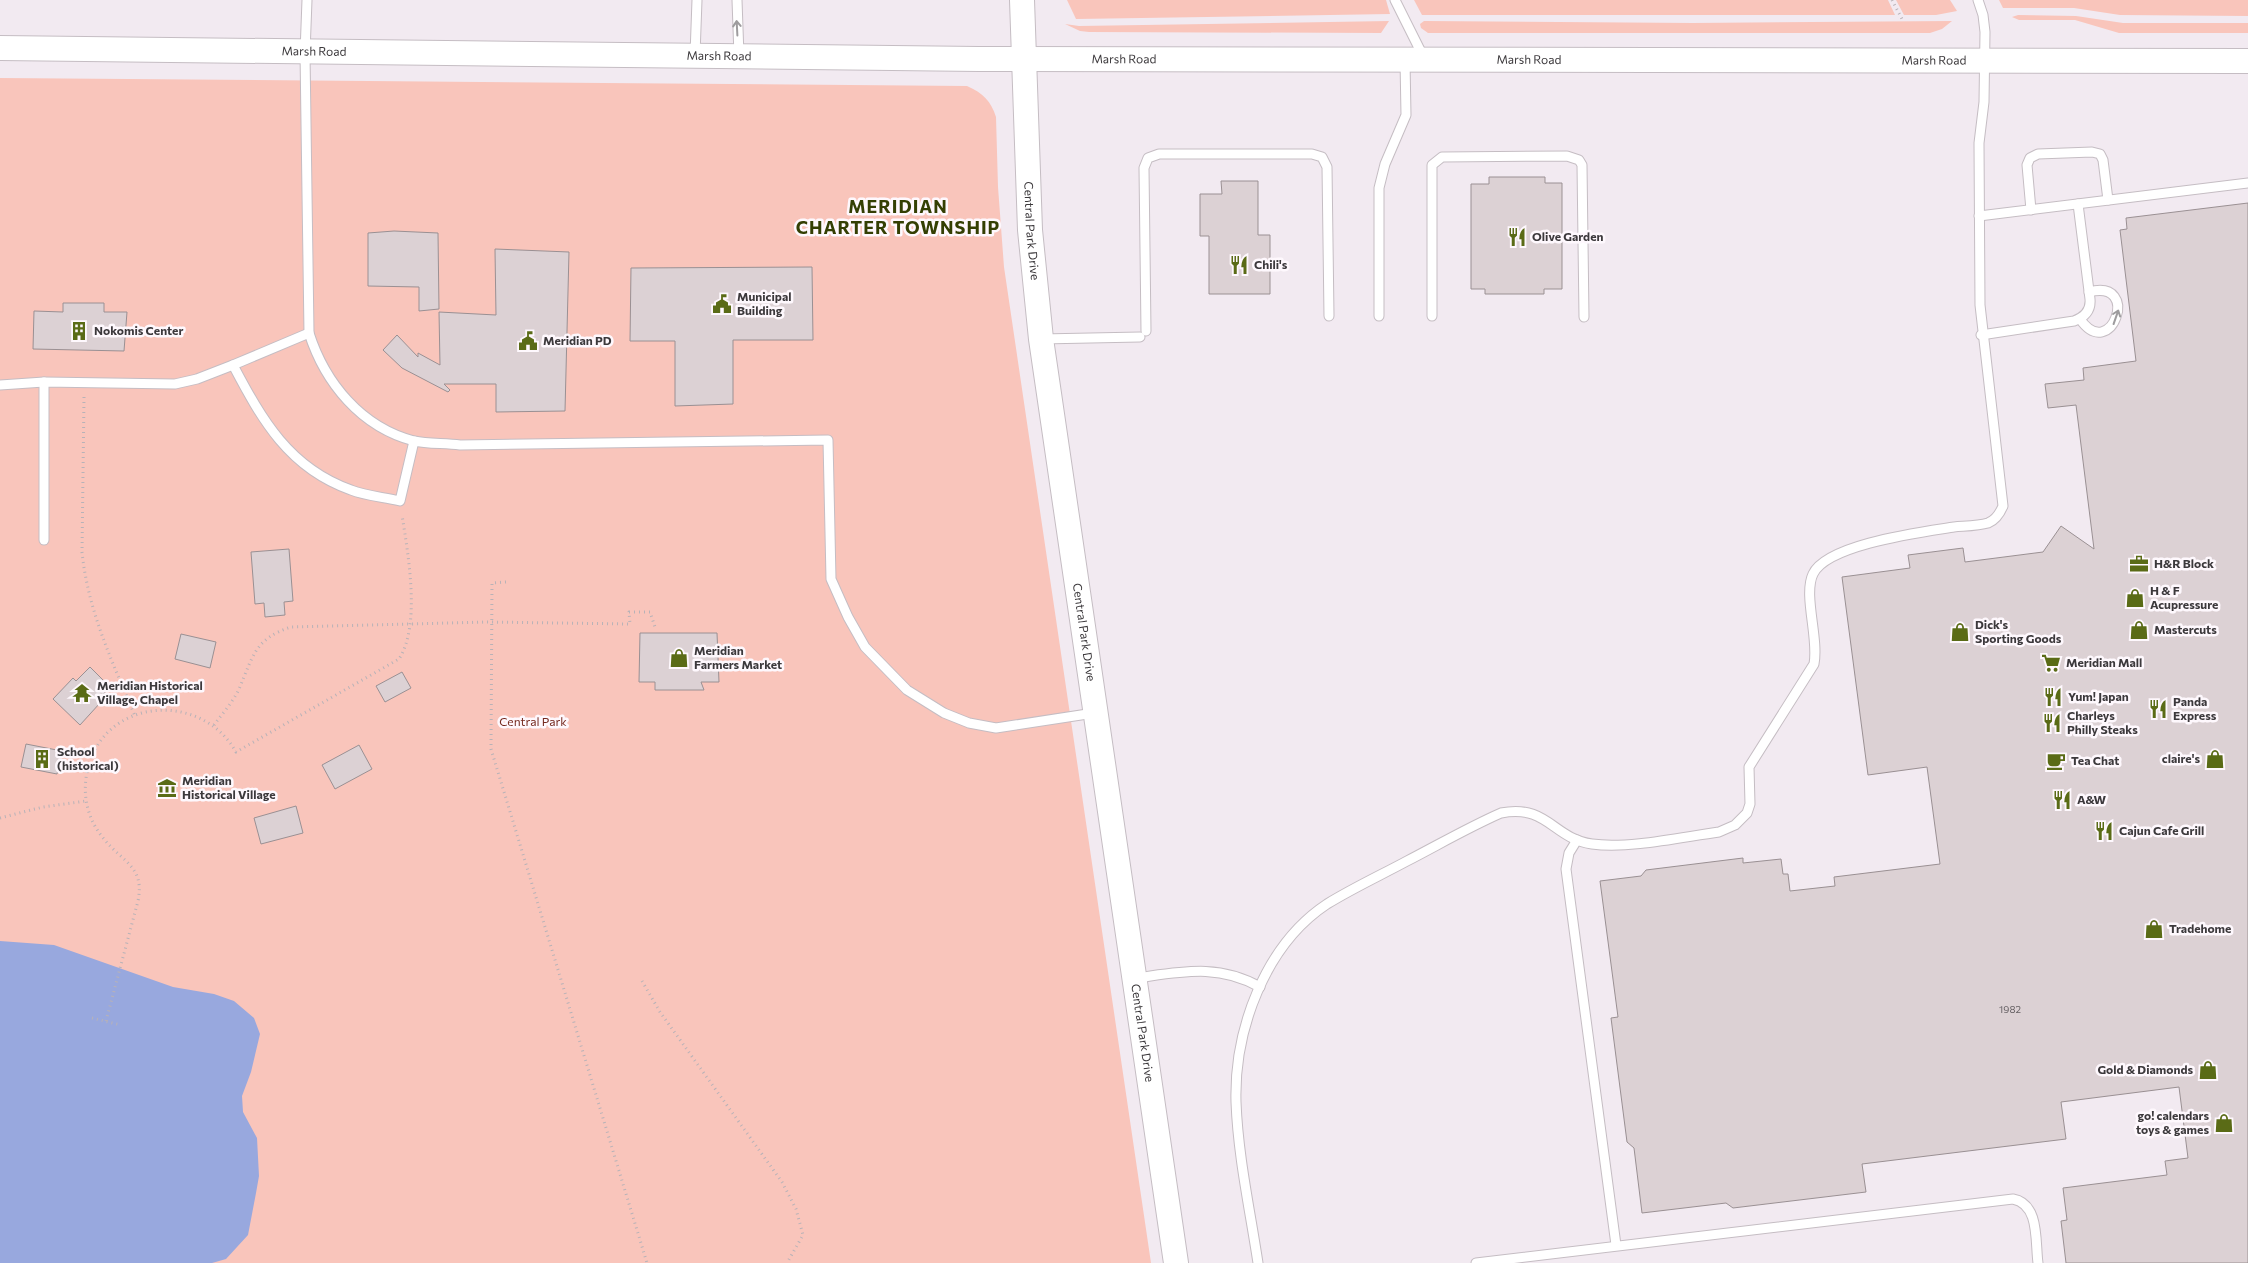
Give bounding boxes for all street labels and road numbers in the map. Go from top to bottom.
street label: Marsh Road [281,43,347,58]
street label: Marsh Road [686,48,752,62]
street label: Marsh Road [1091,51,1156,65]
street label: Marsh Road [1496,52,1561,66]
street label: Marsh Road [1901,52,1966,67]
street label: Central Park Drive [1022,181,1043,281]
street label: Central Park Drive [1071,582,1099,682]
street label: Central Park Drive [1129,983,1157,1083]

